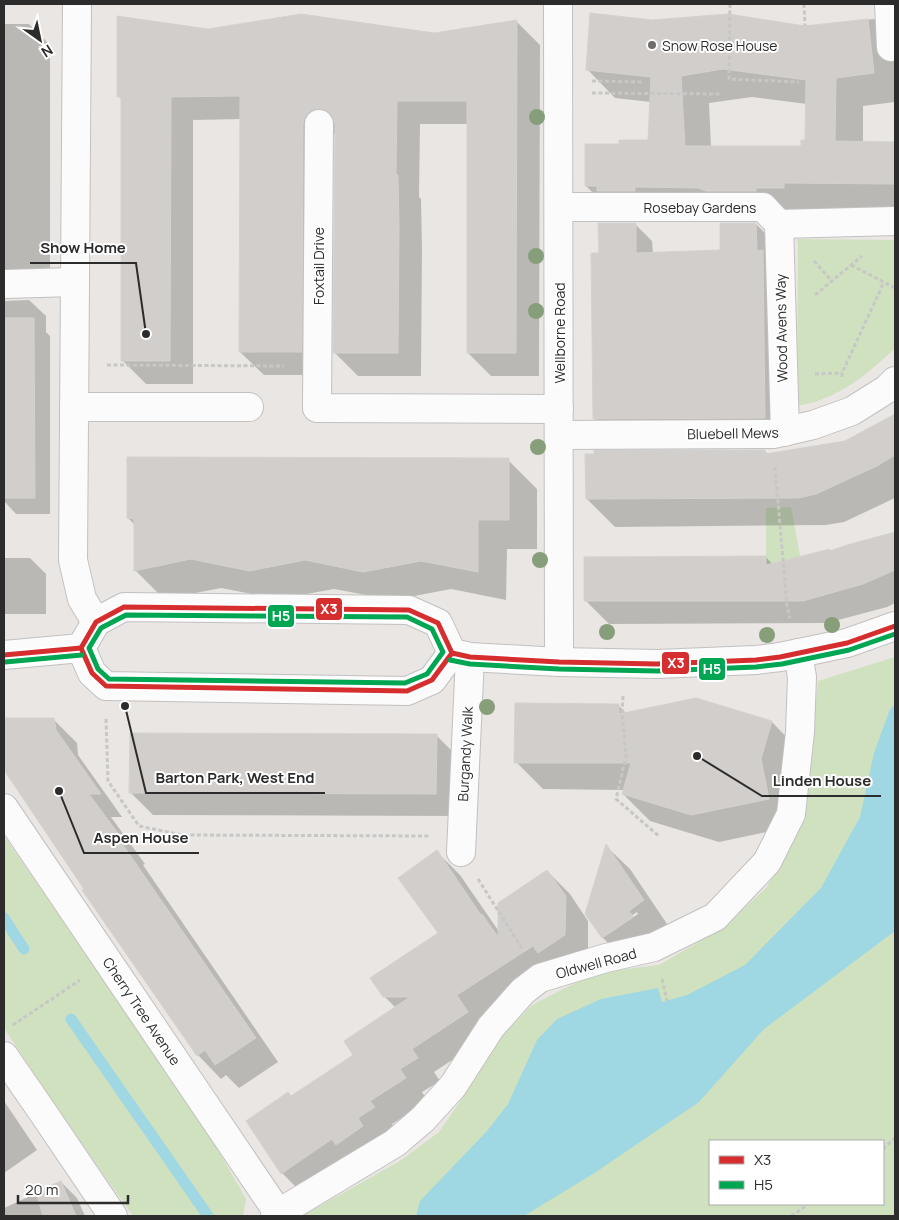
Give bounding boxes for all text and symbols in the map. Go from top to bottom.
north arrow [15,15,65,65]
place label: Snow Rose House [662,36,778,55]
marker: Snow Rose House [646,39,658,51]
text: N [38,41,57,62]
street label: Rosebay Gardens [644,198,756,217]
street label: Foxtail Drive [309,227,328,305]
callout: Show Home [30,233,136,263]
text: Show Home [40,237,126,258]
street label: Wood Avens Way [771,273,791,383]
street label: Wellborne Road [550,282,569,384]
street label: Bluebell Mews [687,423,779,443]
line badge: X3 [315,597,343,621]
text: X3 [320,599,338,618]
line badge: H5 [267,604,295,628]
text: H5 [272,606,290,625]
line badge: X3 [661,651,690,675]
text: X3 [667,653,685,672]
line badge: H5 [698,657,726,681]
text: H5 [703,659,721,678]
street label: Burgandy Walk [453,705,477,802]
callout: Barton Park, West End [146,763,325,793]
callout: Linden House [762,766,881,796]
text: Barton Park, West End [155,767,315,788]
text: Linden House [773,770,871,791]
callout: Aspen House [84,823,199,853]
text: Aspen House [93,827,189,848]
street label: Oldwell Road [554,943,638,983]
street label: Cherry Tree Avenue [99,953,185,1069]
legend [709,1140,884,1205]
text: X3 [754,1149,771,1170]
scale bar [18,1172,128,1204]
text: H5 [754,1174,773,1195]
text: 20 m [25,1179,58,1200]

